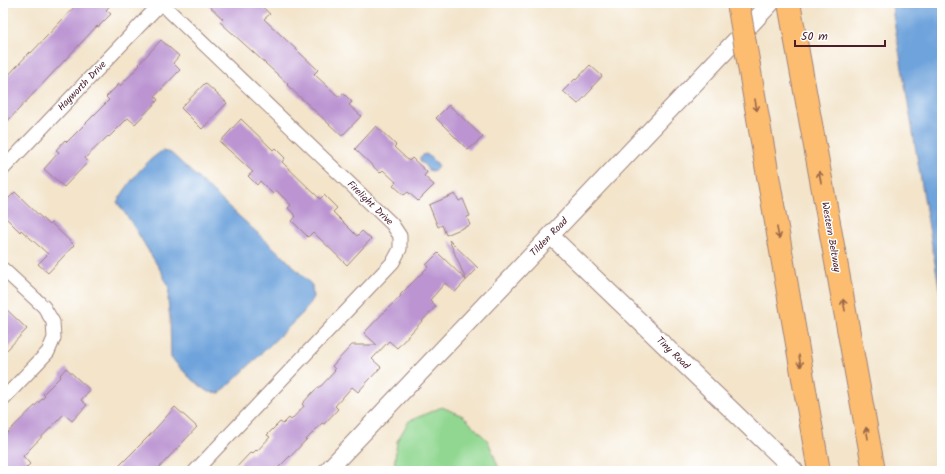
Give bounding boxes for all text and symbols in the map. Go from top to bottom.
scale bar [795,22,885,48]
text: 50 m [801,27,828,46]
street label: Hayworth Drive [54,57,111,115]
one-way arrow [752,98,760,111]
one-way arrow [816,171,824,184]
street label: Firelight Drive [343,177,397,230]
street label: Western Beltway [817,201,845,274]
street label: Tilden Road [526,213,572,260]
one-way arrow [774,226,782,239]
one-way arrow [840,299,848,312]
street label: Tiny Road [652,333,694,374]
one-way arrow [797,354,805,367]
one-way arrow [863,427,871,440]

